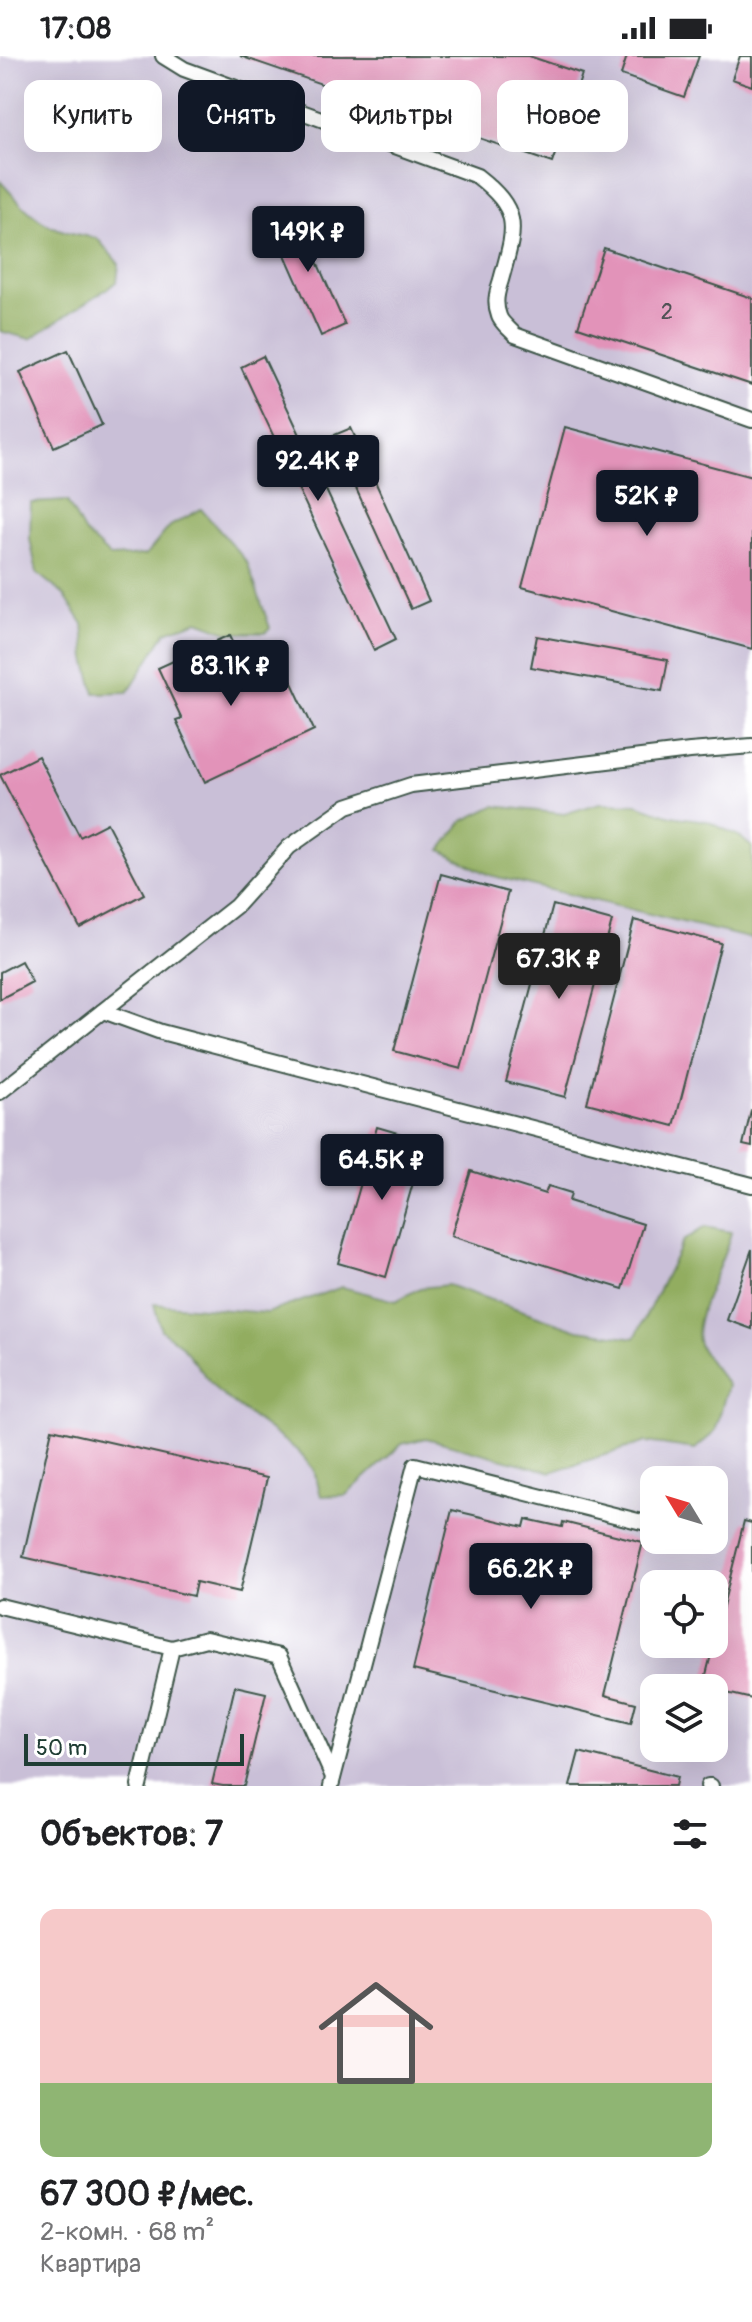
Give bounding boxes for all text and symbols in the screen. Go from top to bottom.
text: 17:08 [40,10,111,47]
chip: Купить [24,80,162,152]
chip: Снять [178,80,305,152]
chip: Фильтры [321,80,481,152]
chip: Новое [497,80,628,152]
pin: 149K ₽ [243,206,373,274]
text: 149K ₽ [270,216,346,248]
house number: 2 [661,298,673,326]
pin: 92.4K ₽ [244,435,392,503]
text: 92.4K ₽ [275,445,361,477]
pin: 52K ₽ [591,470,703,538]
text: 52K ₽ [614,480,680,512]
pin: 83.1K ₽ [157,640,305,708]
text: 83.1K ₽ [191,650,271,682]
pin: 67.3K ₽ [485,933,633,1001]
text: 67.3K ₽ [516,943,602,975]
pin: 64.5K ₽ [308,1134,456,1202]
text: 64.5K ₽ [339,1144,425,1176]
north arrow [640,1466,728,1554]
map controls [640,1466,728,1762]
pin: 66.2K ₽ [457,1543,605,1611]
text: 66.2K ₽ [487,1553,575,1585]
button: locate [640,1570,728,1658]
button: layers [640,1674,728,1762]
scale bar [24,1730,244,1766]
text: 50 m [36,1734,87,1762]
icon: filters [668,1812,712,1856]
text: Объектов: 7 [40,1813,223,1856]
icon: home [304,1961,448,2105]
text: 67 300 ₽/мес. [40,2173,254,2216]
text: 2-комн. · 68 m² [40,2216,214,2248]
text: Квартира [40,2248,141,2280]

